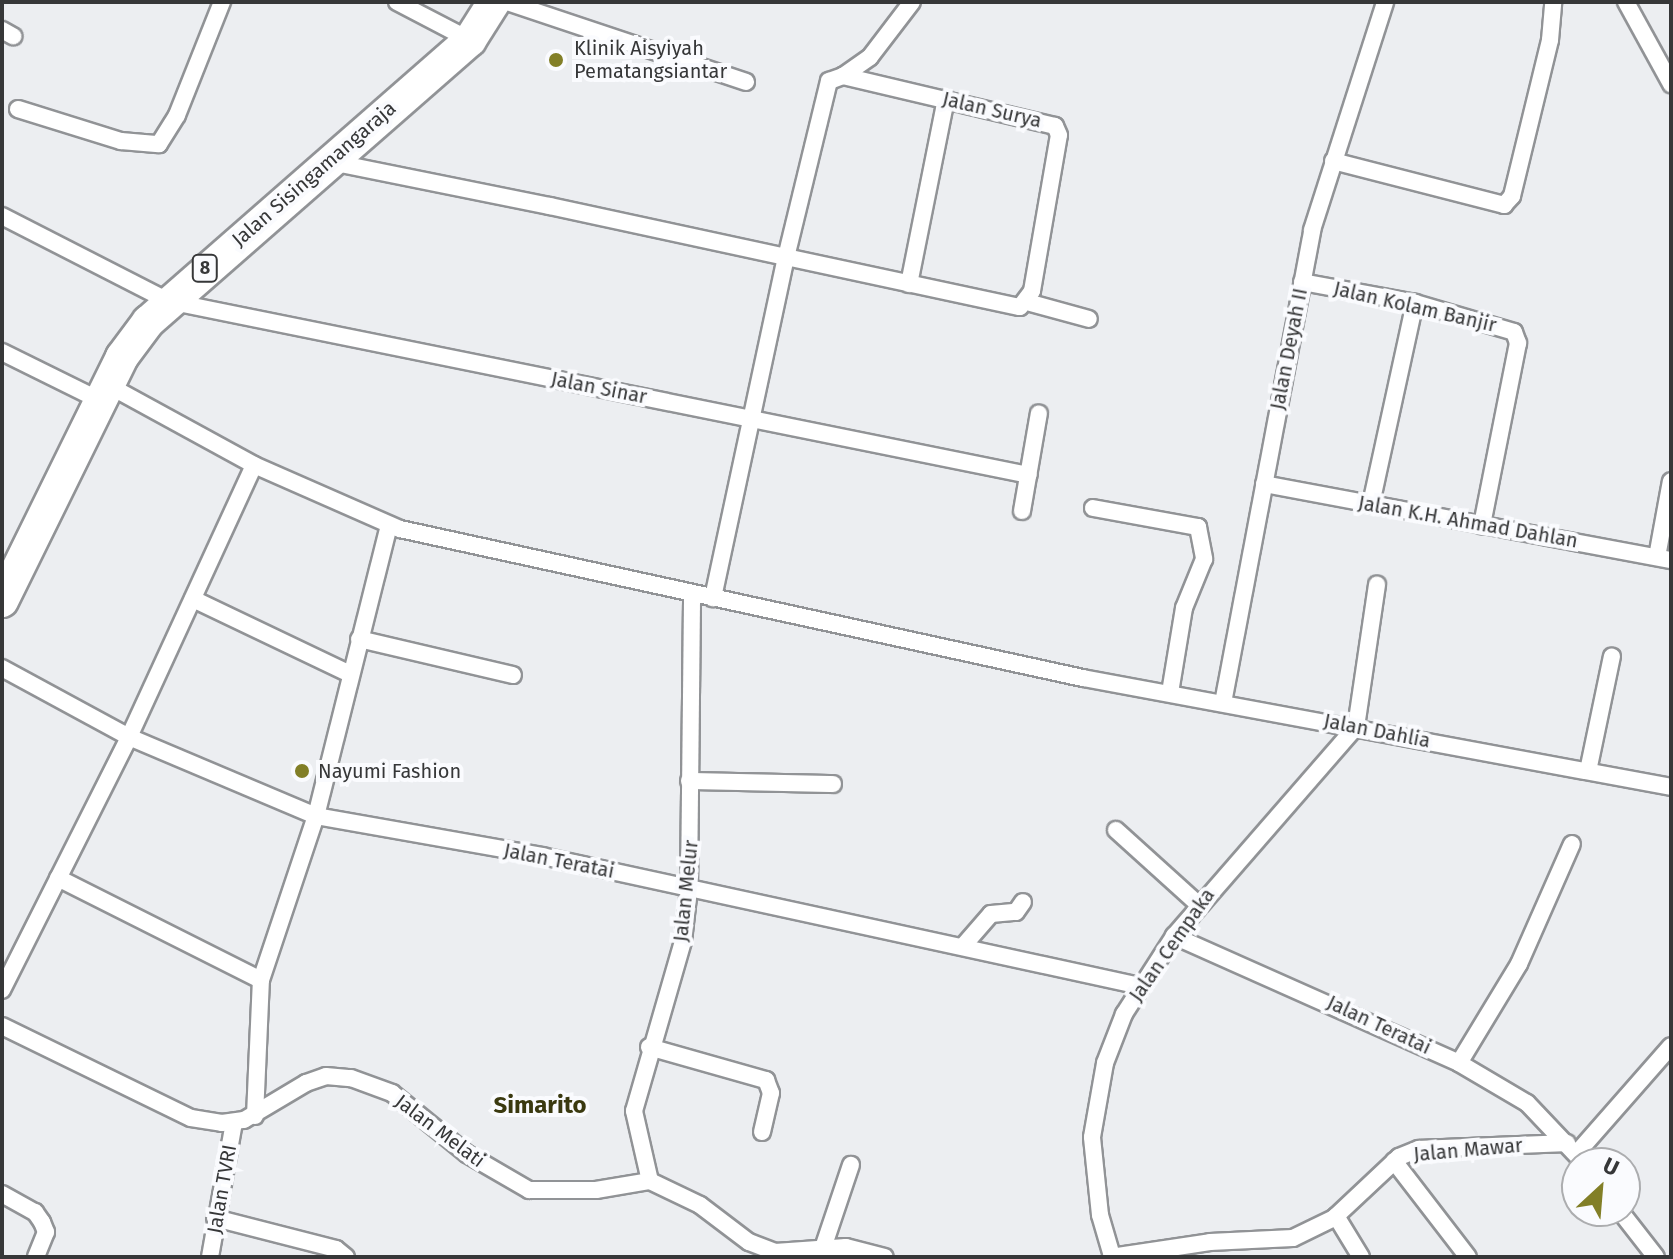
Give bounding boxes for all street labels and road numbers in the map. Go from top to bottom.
street label: Jalan Surya [940,87,1044,133]
street label: Jalan Sisingamangaraja [227,96,401,252]
road number: 8 [191,254,219,282]
street label: Jalan Kolam Banjir [1331,277,1499,337]
street label: Jalan Deyah II [1265,286,1313,412]
street label: Jalan Sinar [549,367,649,409]
street label: Jalan K.H. Ahmad Dahlan [1356,491,1580,553]
street label: Jalan Dahlia [1322,709,1432,753]
street label: Jalan Teratai [502,839,616,883]
street label: Jalan Melur [669,839,703,943]
street label: Jalan Cempaka [1124,884,1220,1006]
street label: Jalan Teratai [1323,990,1435,1060]
street label: Jalan Melati [390,1089,490,1173]
street label: Jalan Mawar [1412,1133,1524,1167]
street label: Jalan TVRI [202,1143,242,1235]

